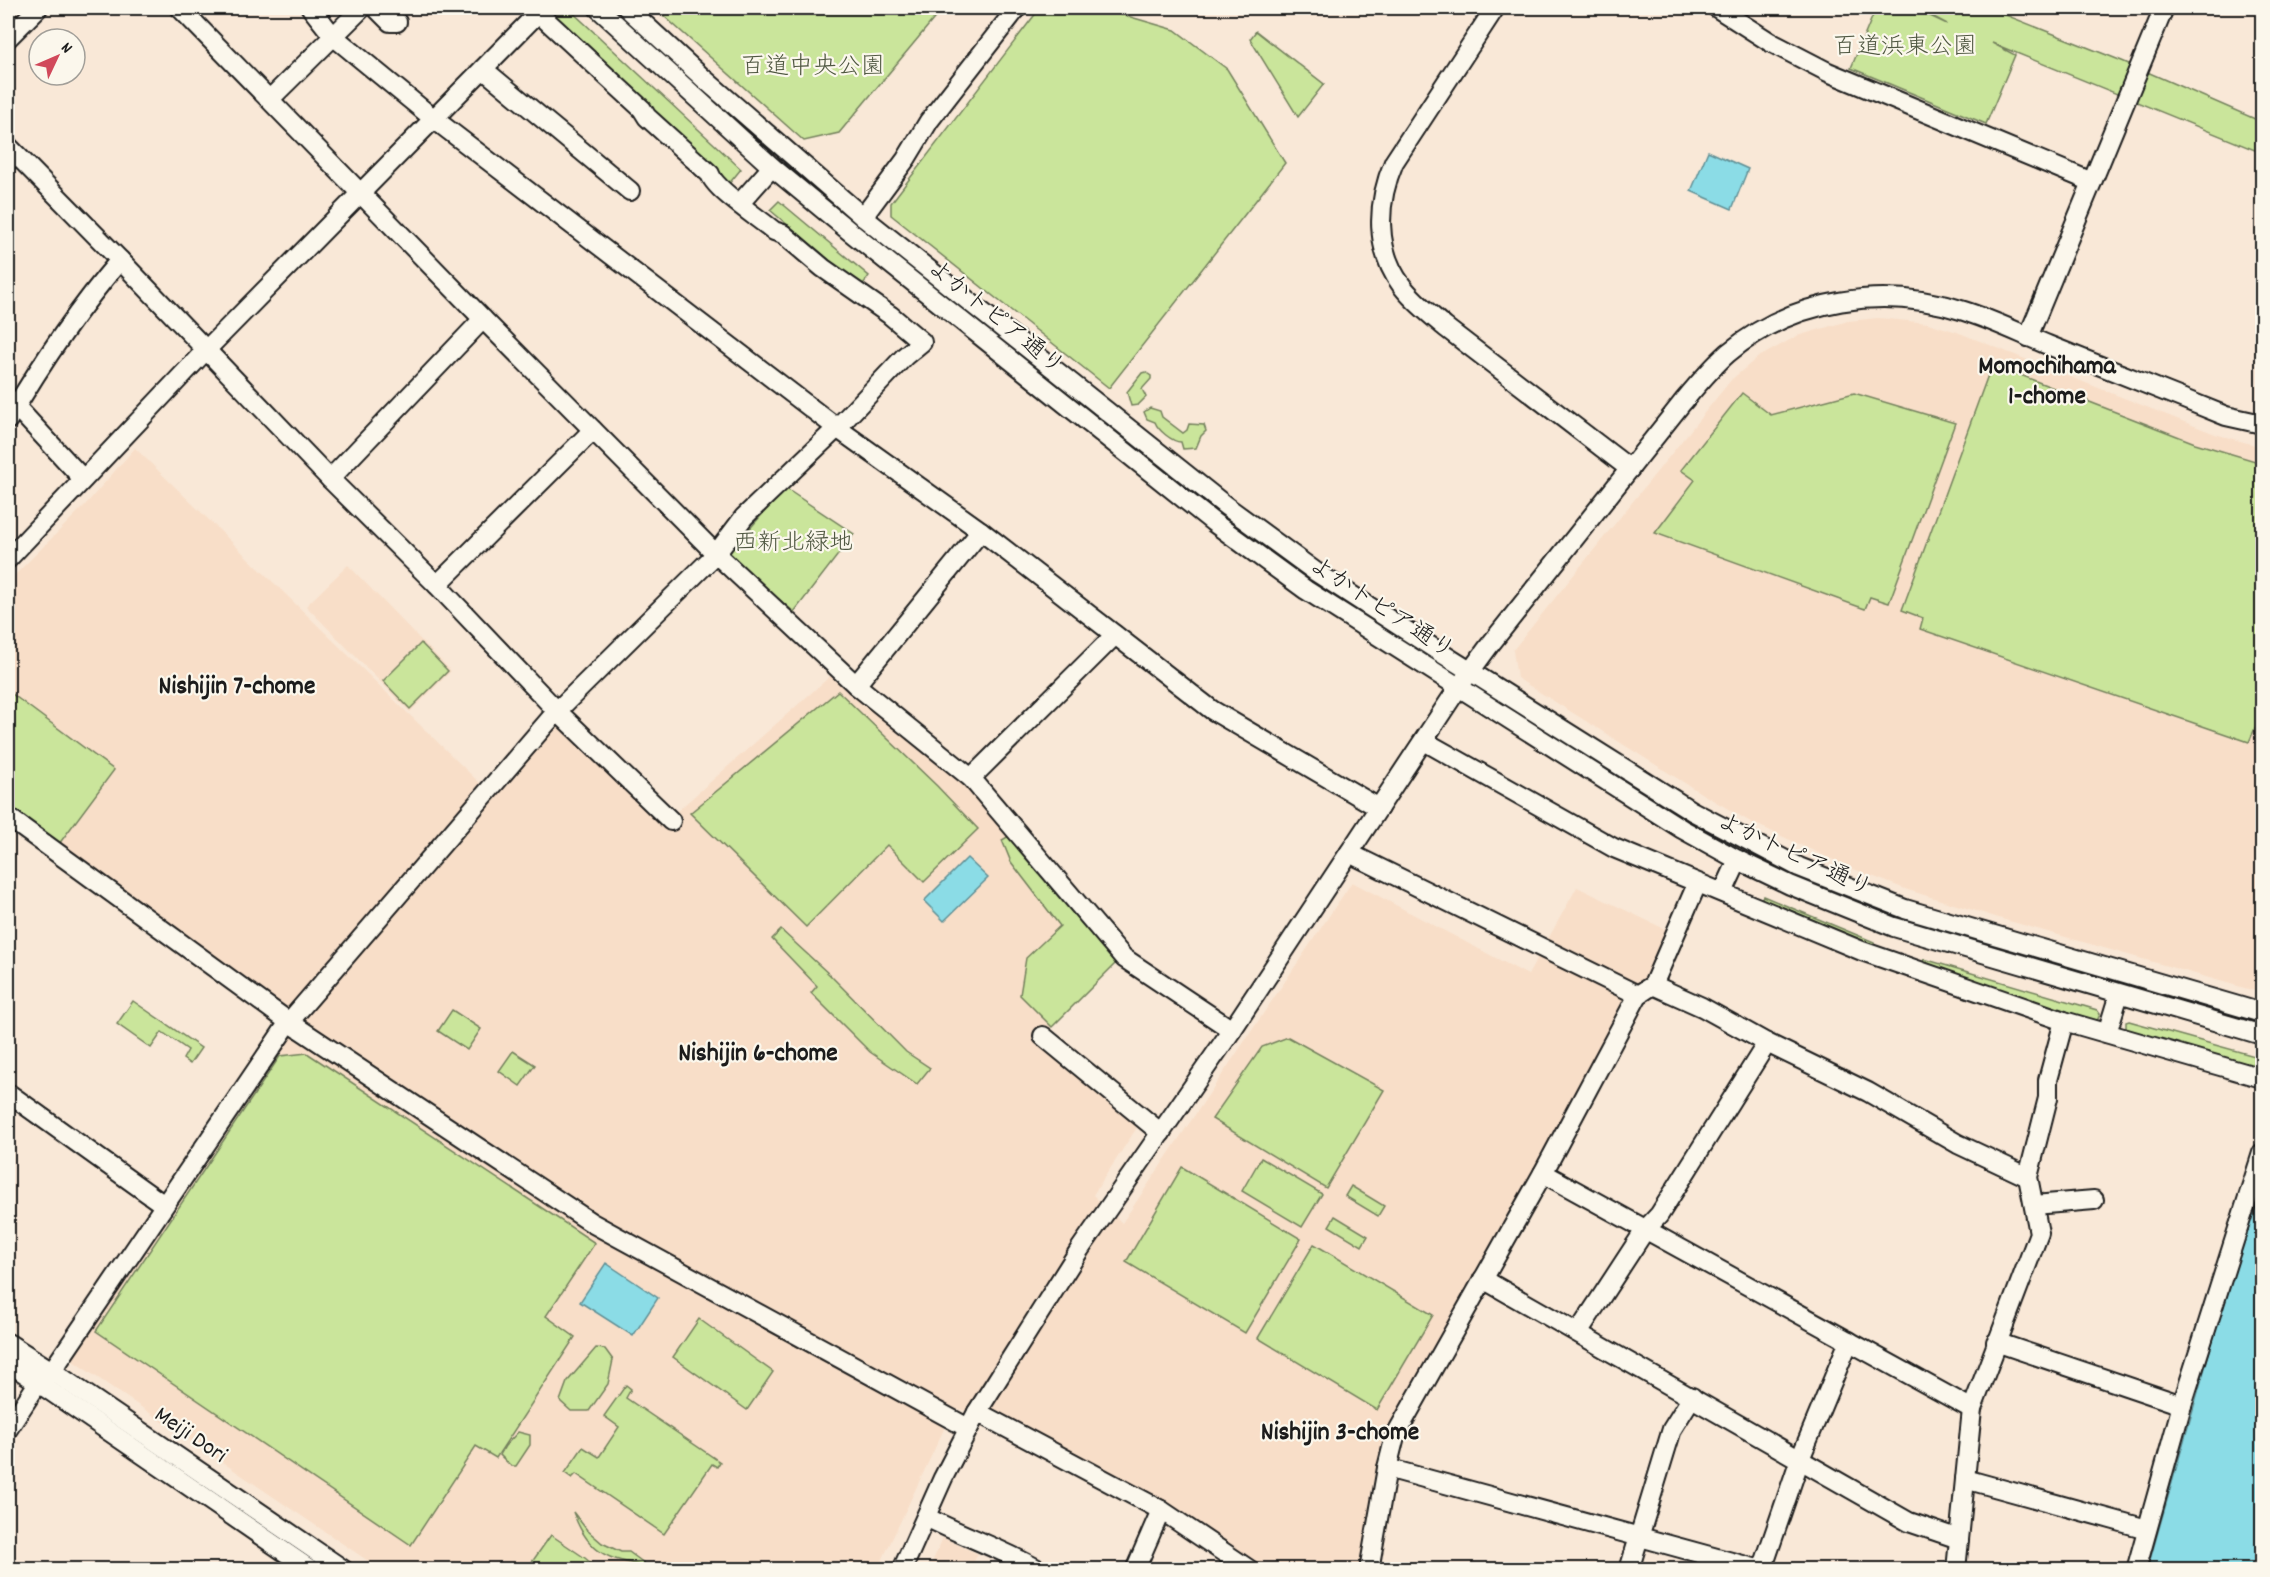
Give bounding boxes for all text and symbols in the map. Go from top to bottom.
north arrow [27,27,87,87]
park label: 百道浜東公園 [1833,31,1977,65]
text: N [55,37,77,59]
park label: 百道中央公園 [741,51,885,85]
street label: よかトピア通り [919,252,1071,384]
district label: Momochihama 1-chome [1978,349,2117,416]
park label: 西新北緑地 [733,527,853,561]
street label: よかトピア通り [1301,549,1461,669]
district label: Nishijin 7-chome [159,669,315,706]
street label: よかトピア通り [1711,805,1877,907]
district label: Nishijin 6-chome [678,1036,838,1073]
street label: Meiji Dori [147,1399,233,1473]
district label: Nishijin 3-chome [1261,1415,1419,1452]

